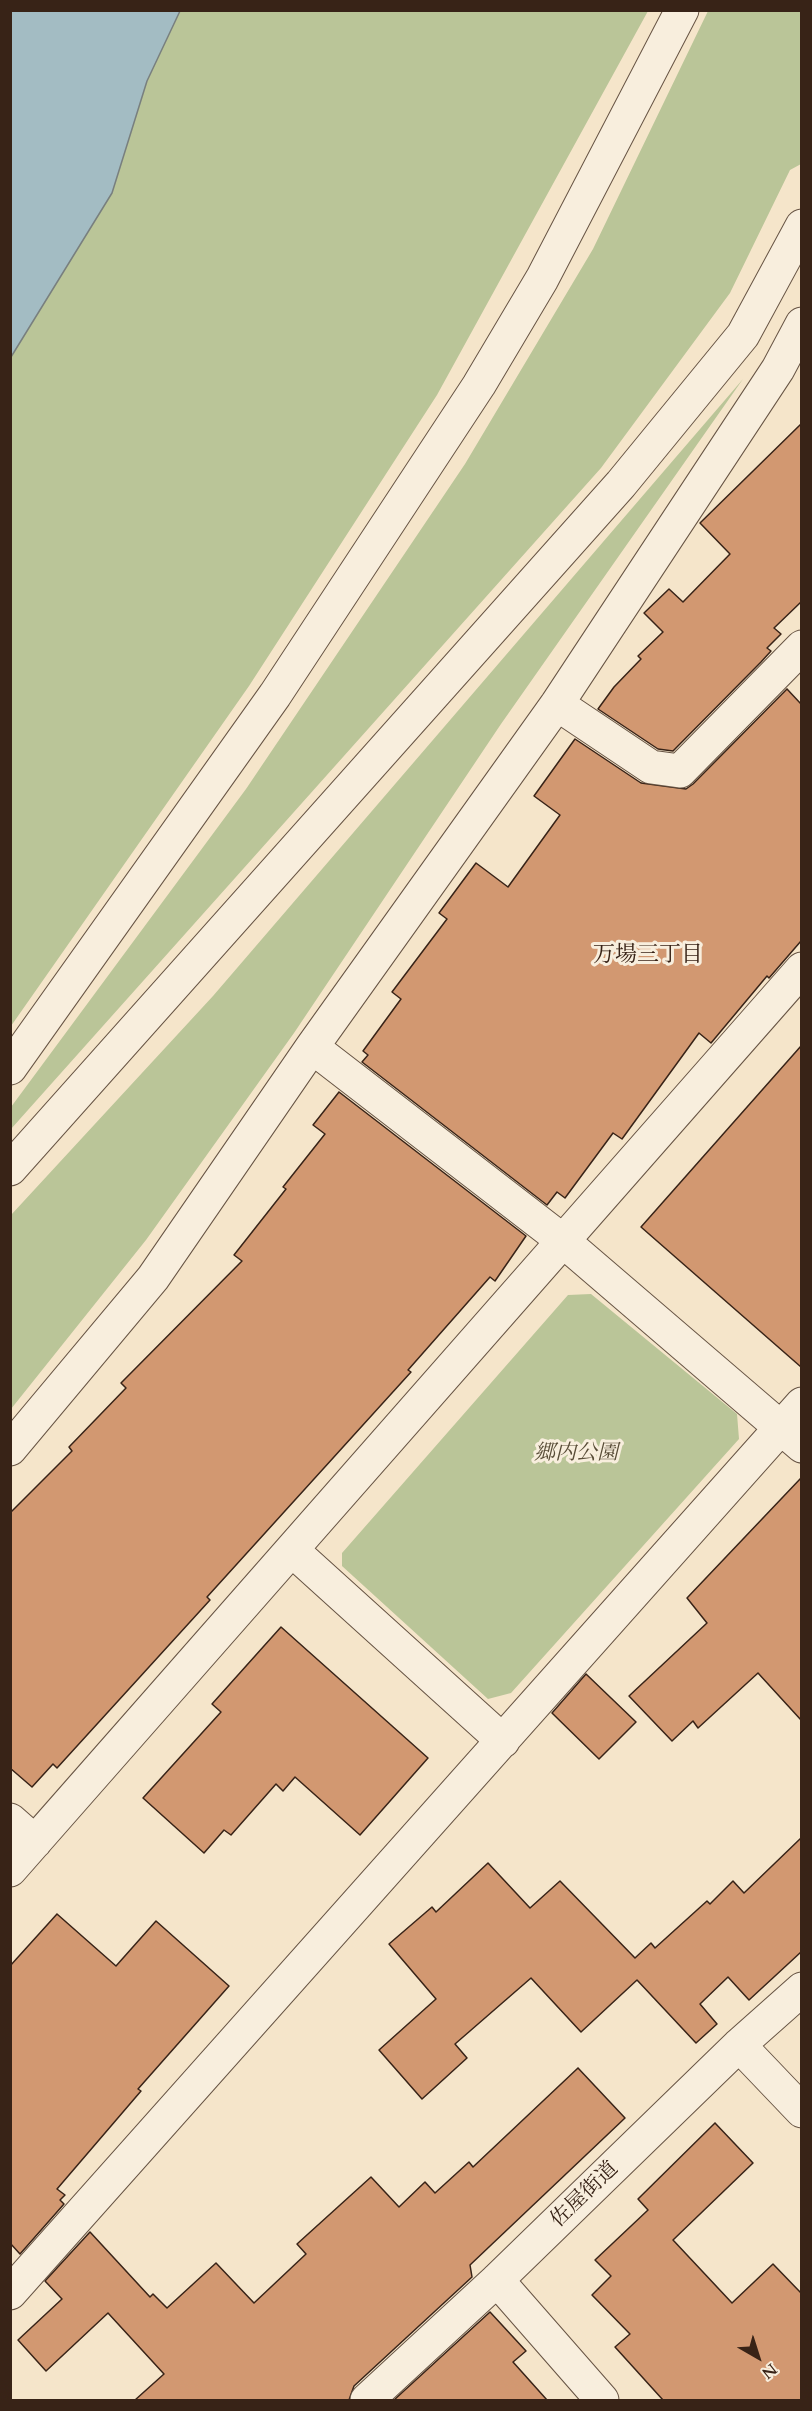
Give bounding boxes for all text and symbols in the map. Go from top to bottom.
district label: 万場三丁目 [593,943,703,969]
park label: 郷内公園 [534,1441,618,1467]
street label: 佐屋街道 [546,2157,624,2233]
north arrow [728,2327,788,2387]
text: N [757,2358,782,2384]

